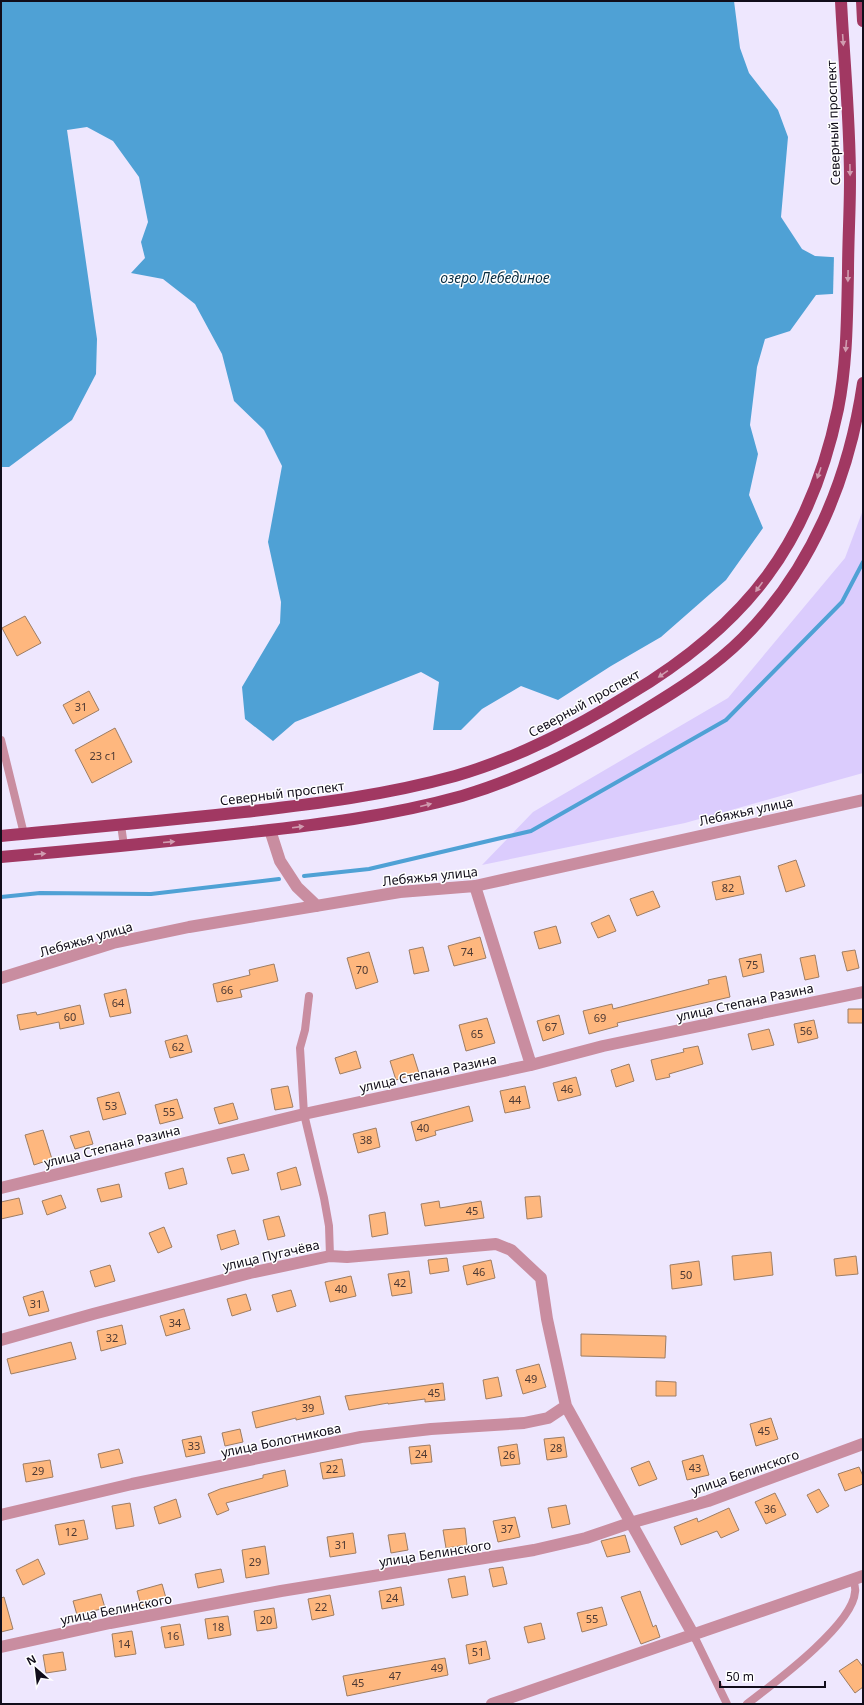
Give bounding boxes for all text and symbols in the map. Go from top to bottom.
one-way arrow [840,34,847,46]
street label: Северный проспект [822,60,844,186]
one-way arrow [846,164,853,176]
water label: озеро Лебединое [440,268,550,287]
one-way arrow [845,270,851,283]
one-way arrow [842,340,849,352]
one-way arrow [816,467,822,479]
one-way arrow [755,582,763,592]
street label: Северный проспект [525,665,643,741]
one-way arrow [658,670,668,678]
house number: 31 [75,699,87,714]
house number: 23 с1 [89,748,117,763]
street label: Северный проспект [219,776,345,810]
street label: Лебяжья улица [697,792,795,830]
one-way arrow [420,801,433,807]
one-way arrow [292,824,304,830]
one-way arrow [163,838,175,845]
one-way arrow [34,850,46,857]
street label: Лебяжья улица [381,862,479,890]
house number: 82 [722,880,734,895]
street label: Лебяжья улица [37,917,135,961]
house number: 74 [461,944,474,959]
house number: 75 [746,957,758,972]
house number: 70 [356,962,368,977]
street label: улица Степана Разина [675,979,815,1025]
house number: 66 [221,982,233,997]
house number: 64 [112,995,125,1010]
house number: 60 [64,1009,76,1024]
house number: 69 [594,1010,606,1025]
house number: 67 [545,1019,557,1034]
house number: 56 [800,1023,812,1038]
house number: 65 [471,1026,483,1041]
house number: 62 [172,1039,184,1054]
street label: улица Степана Разина [358,1050,498,1096]
house number: 46 [561,1081,573,1096]
house number: 44 [509,1092,522,1107]
house number: 53 [105,1098,117,1113]
house number: 55 [163,1104,175,1119]
street label: улица Степана Разина [42,1120,182,1172]
house number: 40 [417,1120,429,1135]
house number: 38 [360,1132,372,1147]
house number: 45 [466,1203,478,1218]
street label: улица Пугачёва [221,1235,321,1275]
house number: 46 [473,1264,485,1279]
house number: 50 [680,1267,692,1282]
house number: 42 [394,1275,406,1290]
house number: 40 [335,1281,347,1296]
house number: 31 [30,1296,42,1311]
house number: 34 [169,1315,182,1330]
house number: 32 [106,1330,118,1345]
house number: 49 [525,1371,537,1386]
house number: 45 [428,1385,440,1400]
house number: 39 [302,1400,314,1415]
street label: улица Болотникова [219,1418,343,1462]
house number: 45 [758,1423,770,1438]
house number: 33 [188,1438,200,1453]
house number: 28 [550,1440,562,1455]
street label: улица Белинского [689,1445,802,1499]
house number: 24 [415,1446,428,1461]
house number: 26 [503,1447,515,1462]
house number: 43 [689,1460,701,1475]
house number: 22 [326,1461,338,1476]
house number: 29 [32,1463,44,1478]
house number: 36 [764,1501,776,1516]
house number: 37 [501,1521,513,1536]
house number: 12 [65,1524,77,1539]
street label: улица Белинского [378,1535,493,1571]
house number: 31 [335,1537,347,1552]
house number: 29 [249,1554,261,1569]
street label: улица Белинского [59,1589,174,1629]
house number: 24 [386,1590,399,1605]
house number: 22 [315,1599,327,1614]
house number: 55 [586,1611,598,1626]
house number: 20 [260,1612,272,1627]
house number: 18 [212,1619,224,1634]
house number: 16 [167,1628,179,1643]
house number: 14 [118,1636,131,1651]
house number: 51 [472,1644,484,1659]
north arrow [16,1649,56,1689]
text: N [24,1651,39,1668]
house number: 49 [431,1660,443,1675]
scale bar [720,1663,825,1689]
house number: 47 [389,1668,401,1683]
text: 50 m [726,1668,754,1685]
house number: 45 [352,1675,364,1690]

